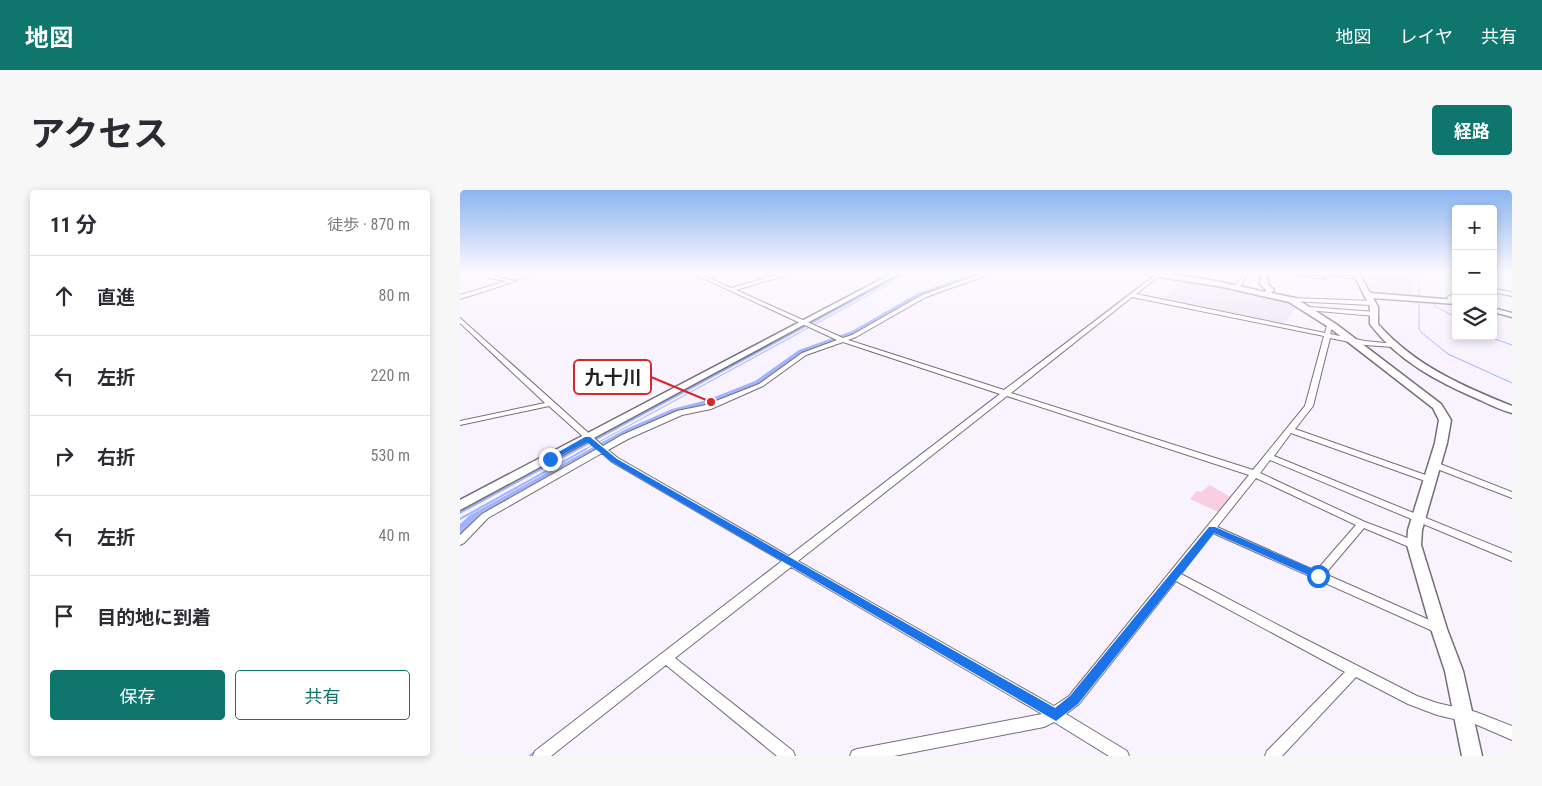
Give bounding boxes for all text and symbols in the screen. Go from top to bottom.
text: 地図 [25,24,73,52]
text: 地図 [1336,26,1372,47]
text: レイヤ [1400,26,1453,47]
text: 共有 [1481,26,1517,47]
button: 経路 [1432,105,1512,155]
text: アクセス [30,114,168,155]
map controls [1452,205,1497,340]
button: + [1452,205,1497,250]
text: 11 分 [50,213,97,237]
text: 徒歩 · 870 m [327,215,410,234]
button: − [1452,250,1497,295]
icon: ahead [50,282,78,310]
text: 直進 [97,286,135,309]
text: 80 m [378,286,410,305]
button: layers [1452,295,1497,340]
callout: 九十川 [574,360,651,394]
icon: left [50,362,78,390]
text: 左折 [97,366,135,389]
text: 220 m [371,366,410,385]
text: 九十川 [584,366,642,389]
icon: right [50,442,78,470]
text: 右折 [97,446,135,469]
text: 530 m [371,446,410,465]
route end [539,448,562,471]
icon: left [50,522,78,550]
text: 左折 [97,526,135,549]
text: 40 m [378,526,410,545]
route start [1307,565,1330,588]
icon: arrive [50,602,78,630]
text: 目的地に到着 [97,606,211,629]
button: 保存 [50,670,225,720]
button: 共有 [235,670,410,720]

